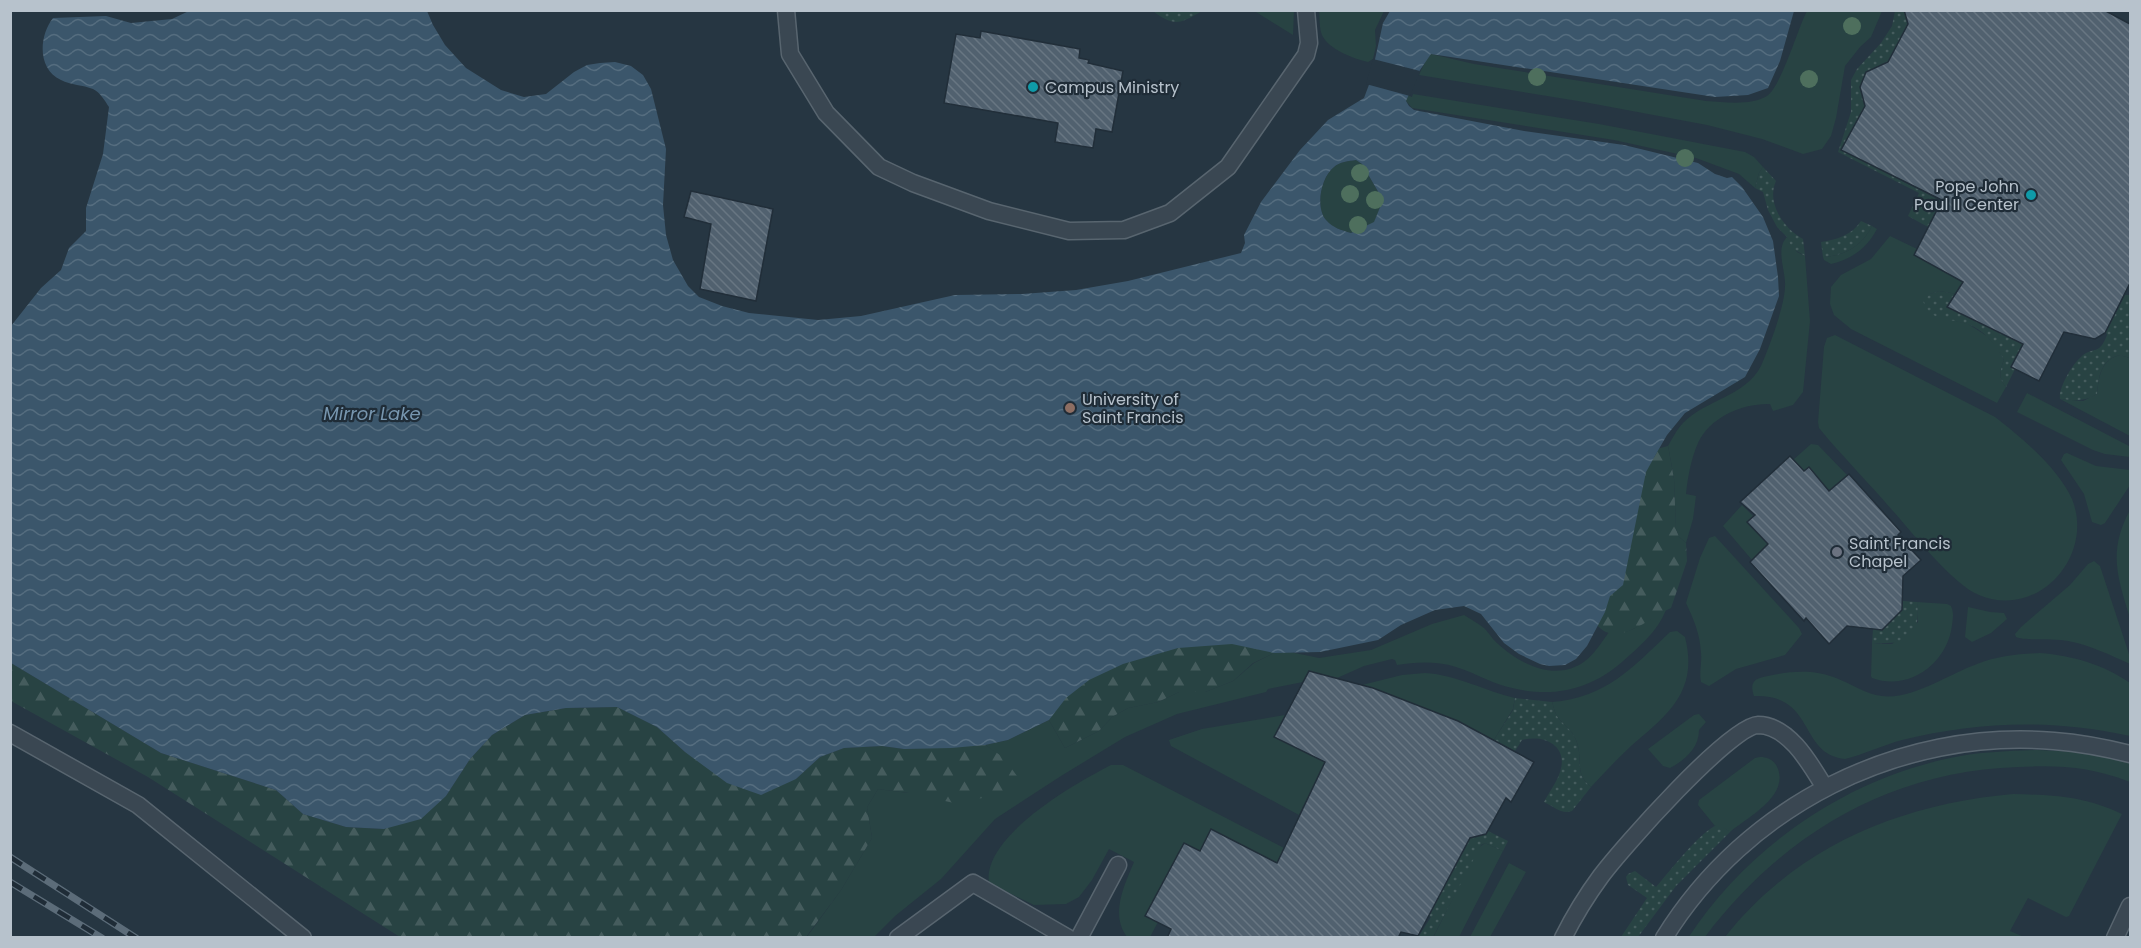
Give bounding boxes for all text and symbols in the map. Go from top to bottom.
place label: Campus Ministry [1045,76,1179,99]
marker: Campus Ministry [1026,80,1040,94]
place label: Pope John Paul II Center [1914,175,2019,216]
marker: Pope John Paul II Center [2024,188,2038,202]
place label: University of Saint Francis [1082,388,1184,429]
water label: Mirror Lake [323,401,421,426]
marker: University of Saint Francis [1063,401,1077,415]
place label: Saint Francis Chapel [1849,532,1951,573]
marker: Saint Francis Chapel [1830,545,1844,559]

